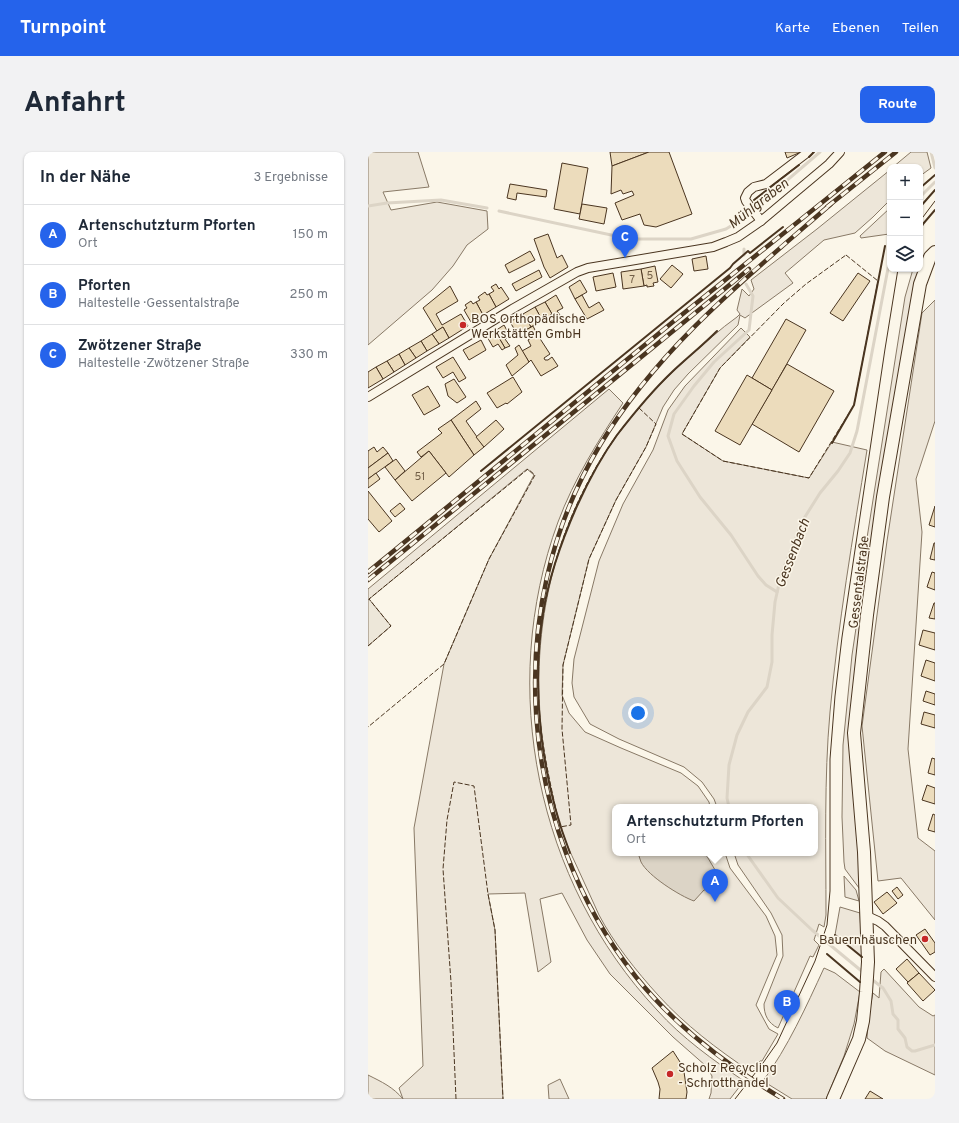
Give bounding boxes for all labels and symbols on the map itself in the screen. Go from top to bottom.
water label: Mühlgraben [725,175,793,233]
pin: C [612,225,638,258]
house number: 5 [647,269,654,283]
house number: 7 [629,273,635,287]
place label: BOS Orthopädische Werkstätten GmbH [471,312,586,343]
marker: BOS Orthopädische Werkstätten GmbH [458,320,468,330]
house number: 51 [415,470,425,484]
water label: Gessenbach [772,516,815,591]
street label: Gessentalstraße [846,535,874,630]
your location [628,703,648,723]
pin: A [702,869,728,902]
place label: Bauernhäuschen [819,933,917,949]
marker: Bauernhäuschen [920,934,930,944]
pin: B [774,990,800,1023]
place label: Scholz Recycling - Schrotthandel [678,1061,777,1092]
marker: Scholz Recycling - Schrotthandel [665,1069,675,1079]

